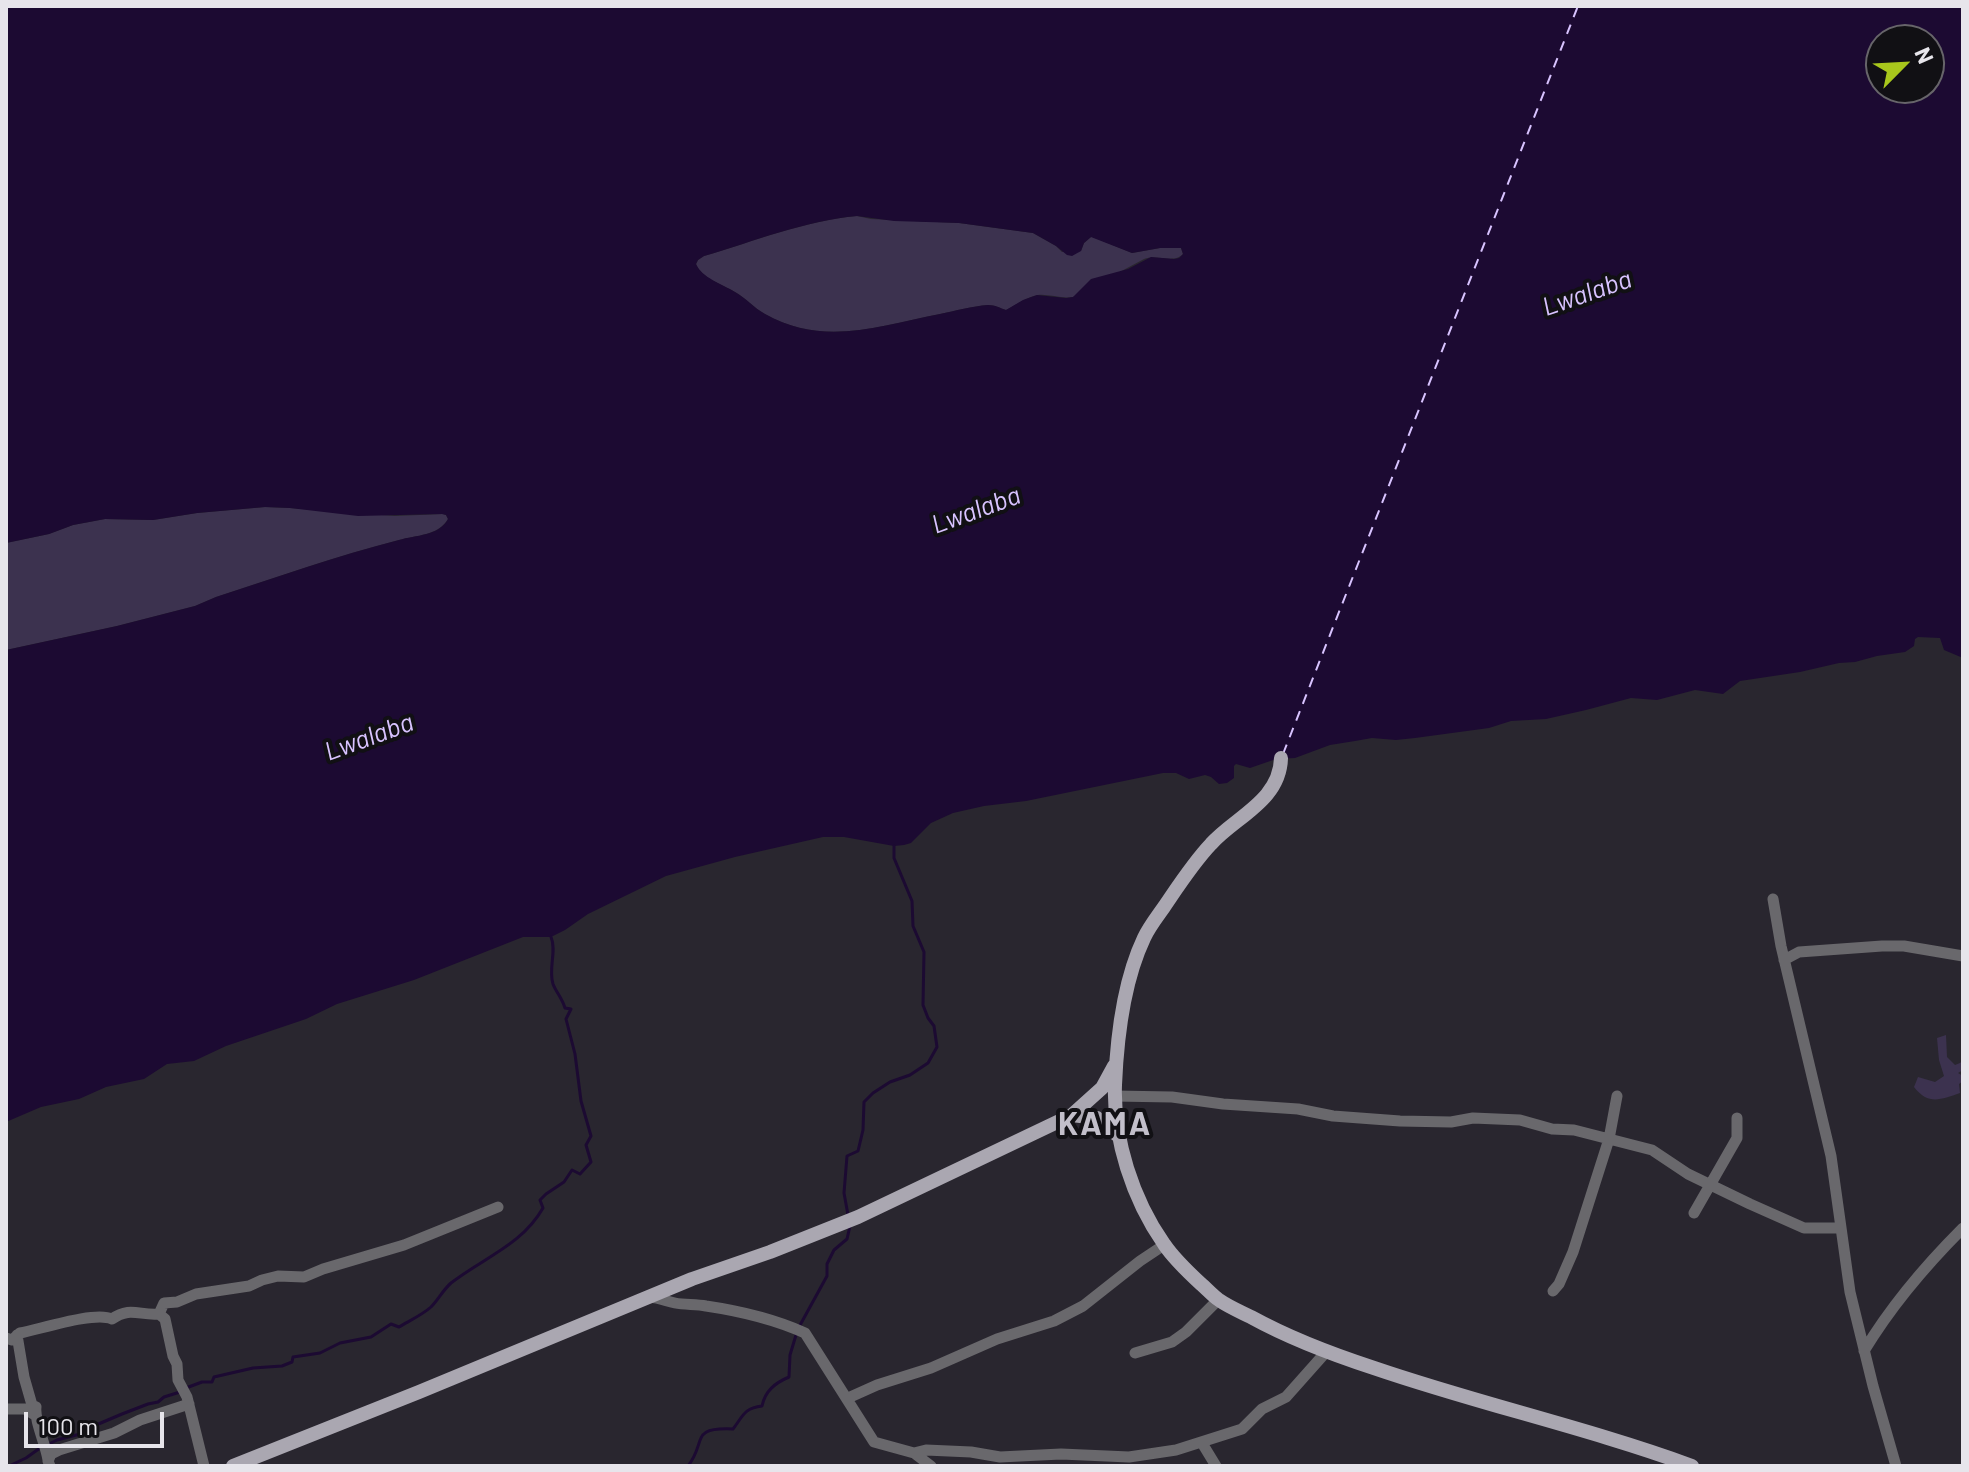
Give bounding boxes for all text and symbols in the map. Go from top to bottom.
north arrow [1865,24,1945,104]
text: N [1910,43,1940,67]
water label: Lwalaba [1538,263,1636,323]
water label: Lwalaba [927,480,1025,540]
water label: Lwalaba [320,707,418,767]
district label: KAMA [1058,1105,1152,1143]
scale bar [28,1396,168,1446]
text: 100 m [38,1411,98,1440]

